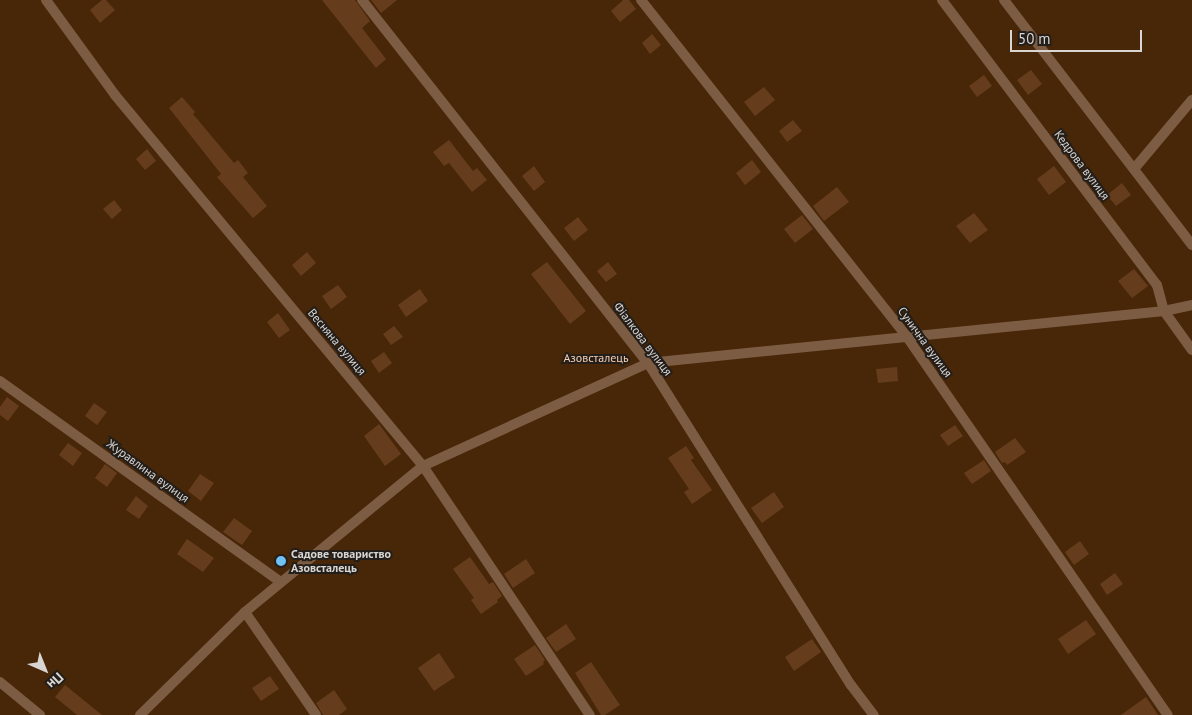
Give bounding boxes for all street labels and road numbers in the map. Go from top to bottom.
street label: Кедрова вулиця [1051,127,1113,203]
street label: Фіалкова вулиця [611,300,675,378]
street label: Сунична вулиця [895,304,955,380]
street label: Весняна вулиця [305,306,369,378]
street label: Журавлина вулиця [104,436,192,506]

